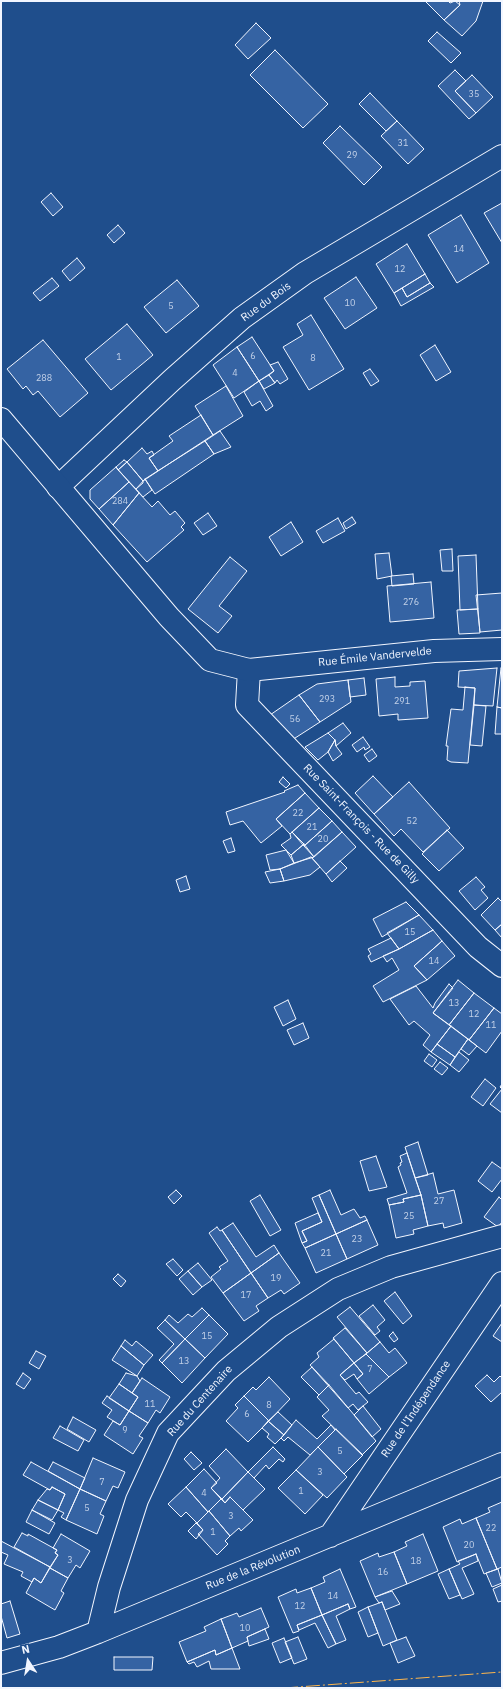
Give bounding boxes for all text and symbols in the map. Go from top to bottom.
house number: 35 [469,89,479,99]
house number: 31 [398,138,408,148]
house number: 29 [347,150,357,160]
house number: 14 [454,244,464,254]
house number: 12 [395,264,405,274]
street label: Rue du Bois [238,279,294,325]
house number: 10 [345,298,355,308]
house number: 5 [168,301,174,311]
house number: 6 [250,351,256,361]
house number: 1 [116,352,122,362]
house number: 8 [310,353,316,363]
house number: 4 [232,368,238,378]
house number: 288 [36,373,52,383]
house number: 284 [112,496,128,506]
house number: 276 [403,597,419,607]
street label: Rue Émile Vandervelde [318,644,432,670]
house number: 293 [319,694,335,704]
house number: 291 [394,696,410,706]
house number: 56 [290,714,300,724]
street label: Rue Saint-François - Rue de Gilly [300,761,422,887]
house number: 22 [293,808,303,818]
house number: 52 [407,816,417,826]
house number: 21 [307,822,317,832]
house number: 20 [318,834,328,844]
house number: 15 [405,927,415,937]
house number: 14 [429,956,439,966]
house number: 13 [449,998,459,1008]
house number: 12 [469,1009,479,1019]
house number: 11 [486,1020,496,1030]
house number: 27 [434,1196,444,1206]
house number: 25 [404,1211,414,1221]
house number: 23 [352,1234,362,1244]
house number: 21 [321,1248,331,1258]
house number: 19 [271,1273,281,1283]
house number: 17 [241,1290,251,1300]
house number: 15 [202,1331,212,1341]
house number: 13 [179,1356,189,1366]
street label: Rue de l'Indépendance [379,1358,453,1460]
street label: Rue du Centenaire [165,1363,235,1439]
house number: 7 [367,1364,373,1374]
house number: 11 [145,1399,155,1409]
house number: 8 [266,1400,272,1410]
house number: 6 [244,1409,250,1419]
house number: 9 [122,1425,128,1435]
house number: 5 [337,1446,343,1456]
house number: 3 [317,1467,323,1477]
house number: 7 [99,1477,105,1487]
house number: 1 [298,1486,304,1496]
house number: 4 [201,1488,207,1498]
house number: 5 [84,1503,90,1513]
house number: 3 [228,1511,234,1521]
house number: 22 [486,1523,496,1533]
house number: 1 [210,1527,216,1537]
house number: 20 [464,1540,474,1550]
street label: Rue de la Révolution [204,1543,302,1593]
house number: 3 [67,1555,73,1565]
house number: 18 [411,1556,421,1566]
house number: 16 [378,1567,388,1577]
house number: 14 [328,1591,338,1601]
house number: 12 [295,1601,305,1611]
house number: 10 [240,1623,250,1633]
north arrow [8,1641,48,1681]
text: N [20,1642,31,1657]

